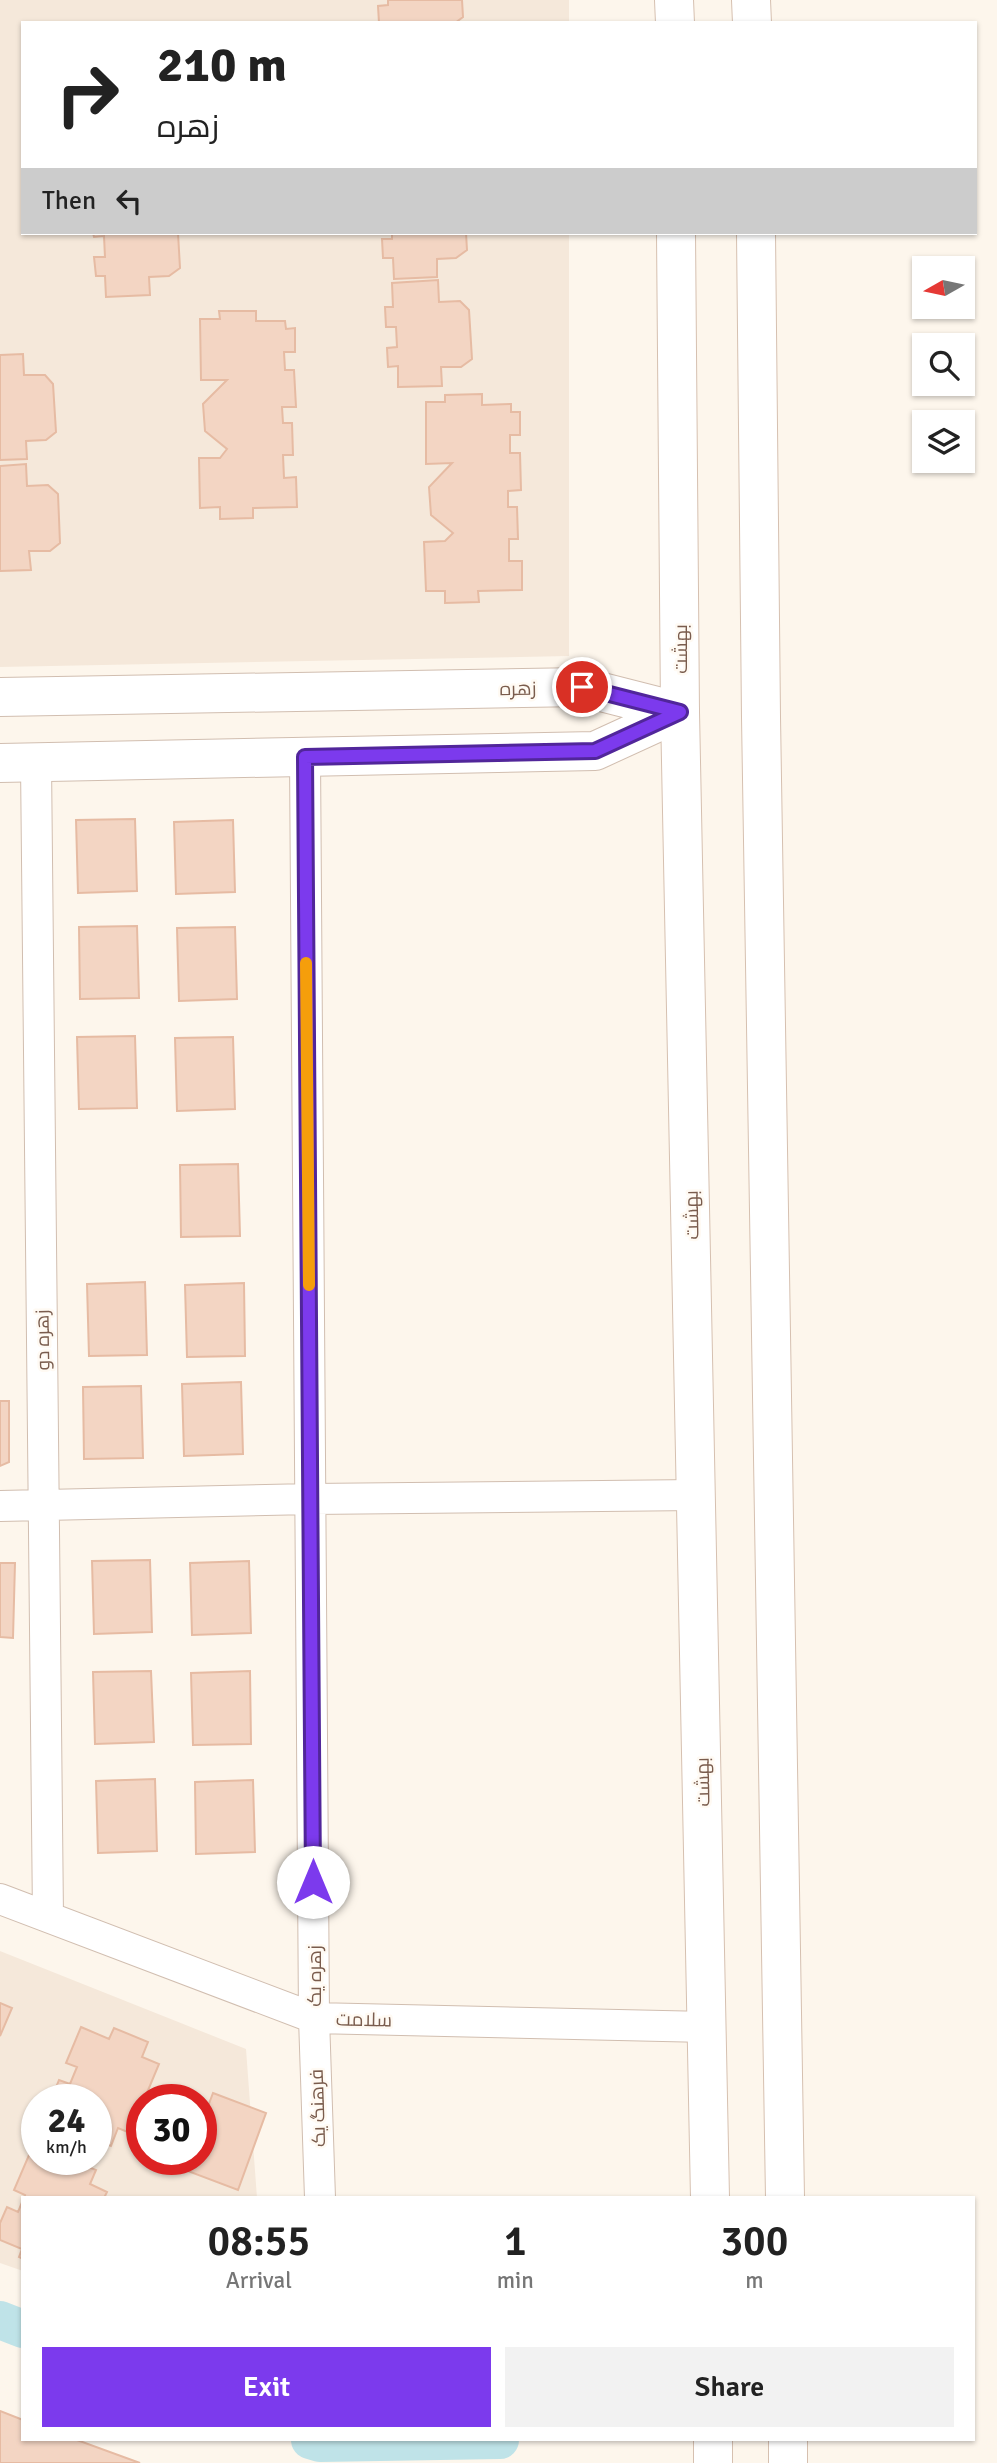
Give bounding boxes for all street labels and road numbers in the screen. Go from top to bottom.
street label: بهشت [669,624,693,674]
street label: زهره [499,677,537,701]
street label: بهشت [680,1190,704,1240]
street label: زهره دو [30,1309,56,1371]
street label: بهشت [691,1757,715,1807]
street label: زهره یک [303,1945,327,2007]
street label: سلامت [336,2008,392,2032]
street label: فرهنگ یک [305,2068,331,2147]

